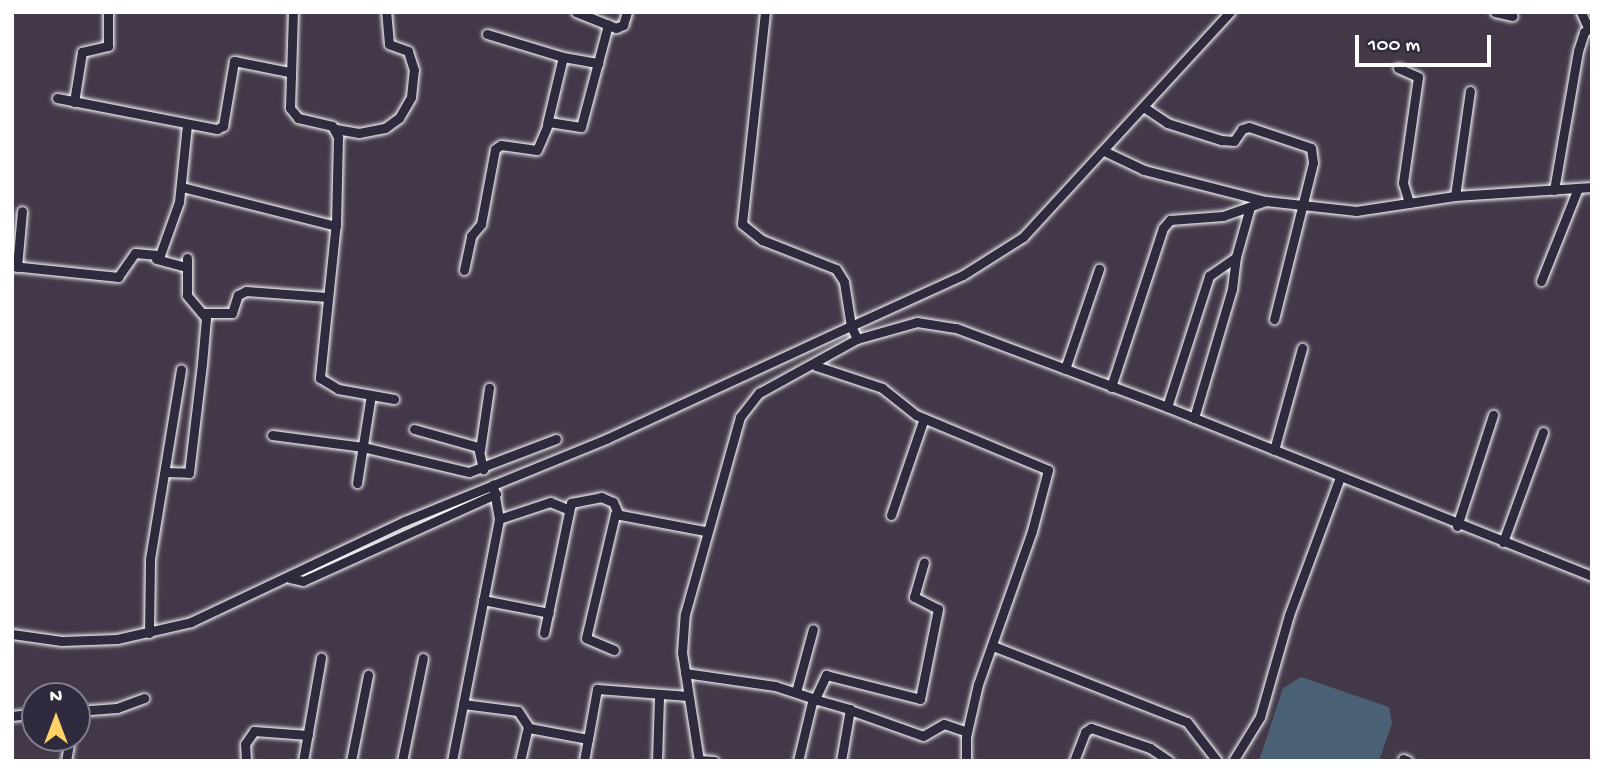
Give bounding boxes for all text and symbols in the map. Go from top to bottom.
scale bar [1359,21,1496,65]
text: 100 m [1368,34,1420,59]
north arrow [21,682,91,752]
text: N [50,686,62,709]

